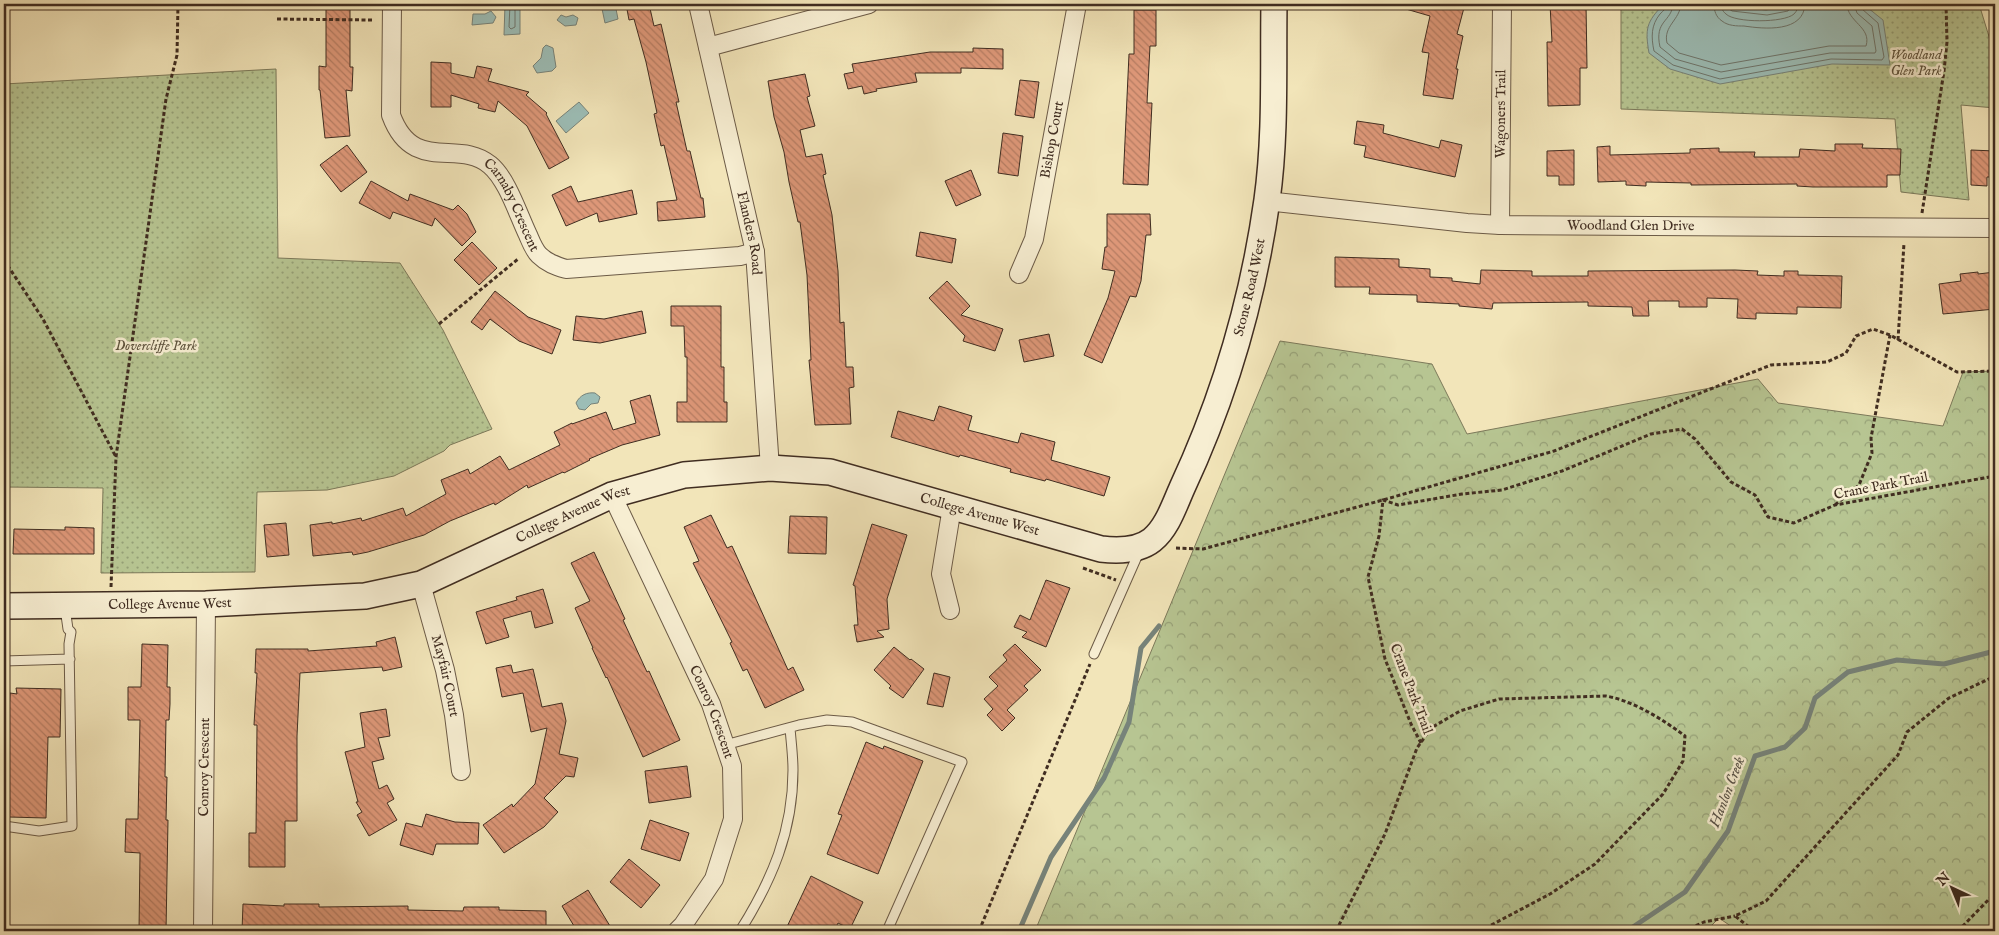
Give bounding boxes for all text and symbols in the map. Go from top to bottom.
park label: Woodland Glen Park [1890,46,1943,80]
street label: Wagoners Trail [1492,69,1510,158]
street label: Bishop Court [1036,99,1068,180]
street label: Carnaby Crescent [480,154,543,255]
street label: Flanders Road [732,190,766,276]
street label: Woodland Glen Drive [1567,216,1695,235]
street label: Stone Road West [1230,237,1270,338]
park label: Dovercliffe Park [115,337,197,355]
street label: Crane Park Trail [1832,468,1930,504]
street label: College Avenue West [513,481,632,547]
street label: College Avenue West [918,489,1042,540]
street label: College Avenue West [108,594,232,614]
street label: Mayfair Court [427,633,463,719]
street label: Crane Park Trail [1385,641,1437,737]
street label: Conroy Crescent [685,663,738,761]
street label: Conroy Crescent [195,717,214,816]
water label: Hanlon Creek [1705,754,1749,831]
north arrow [1926,862,1976,912]
text: N [1932,869,1954,891]

